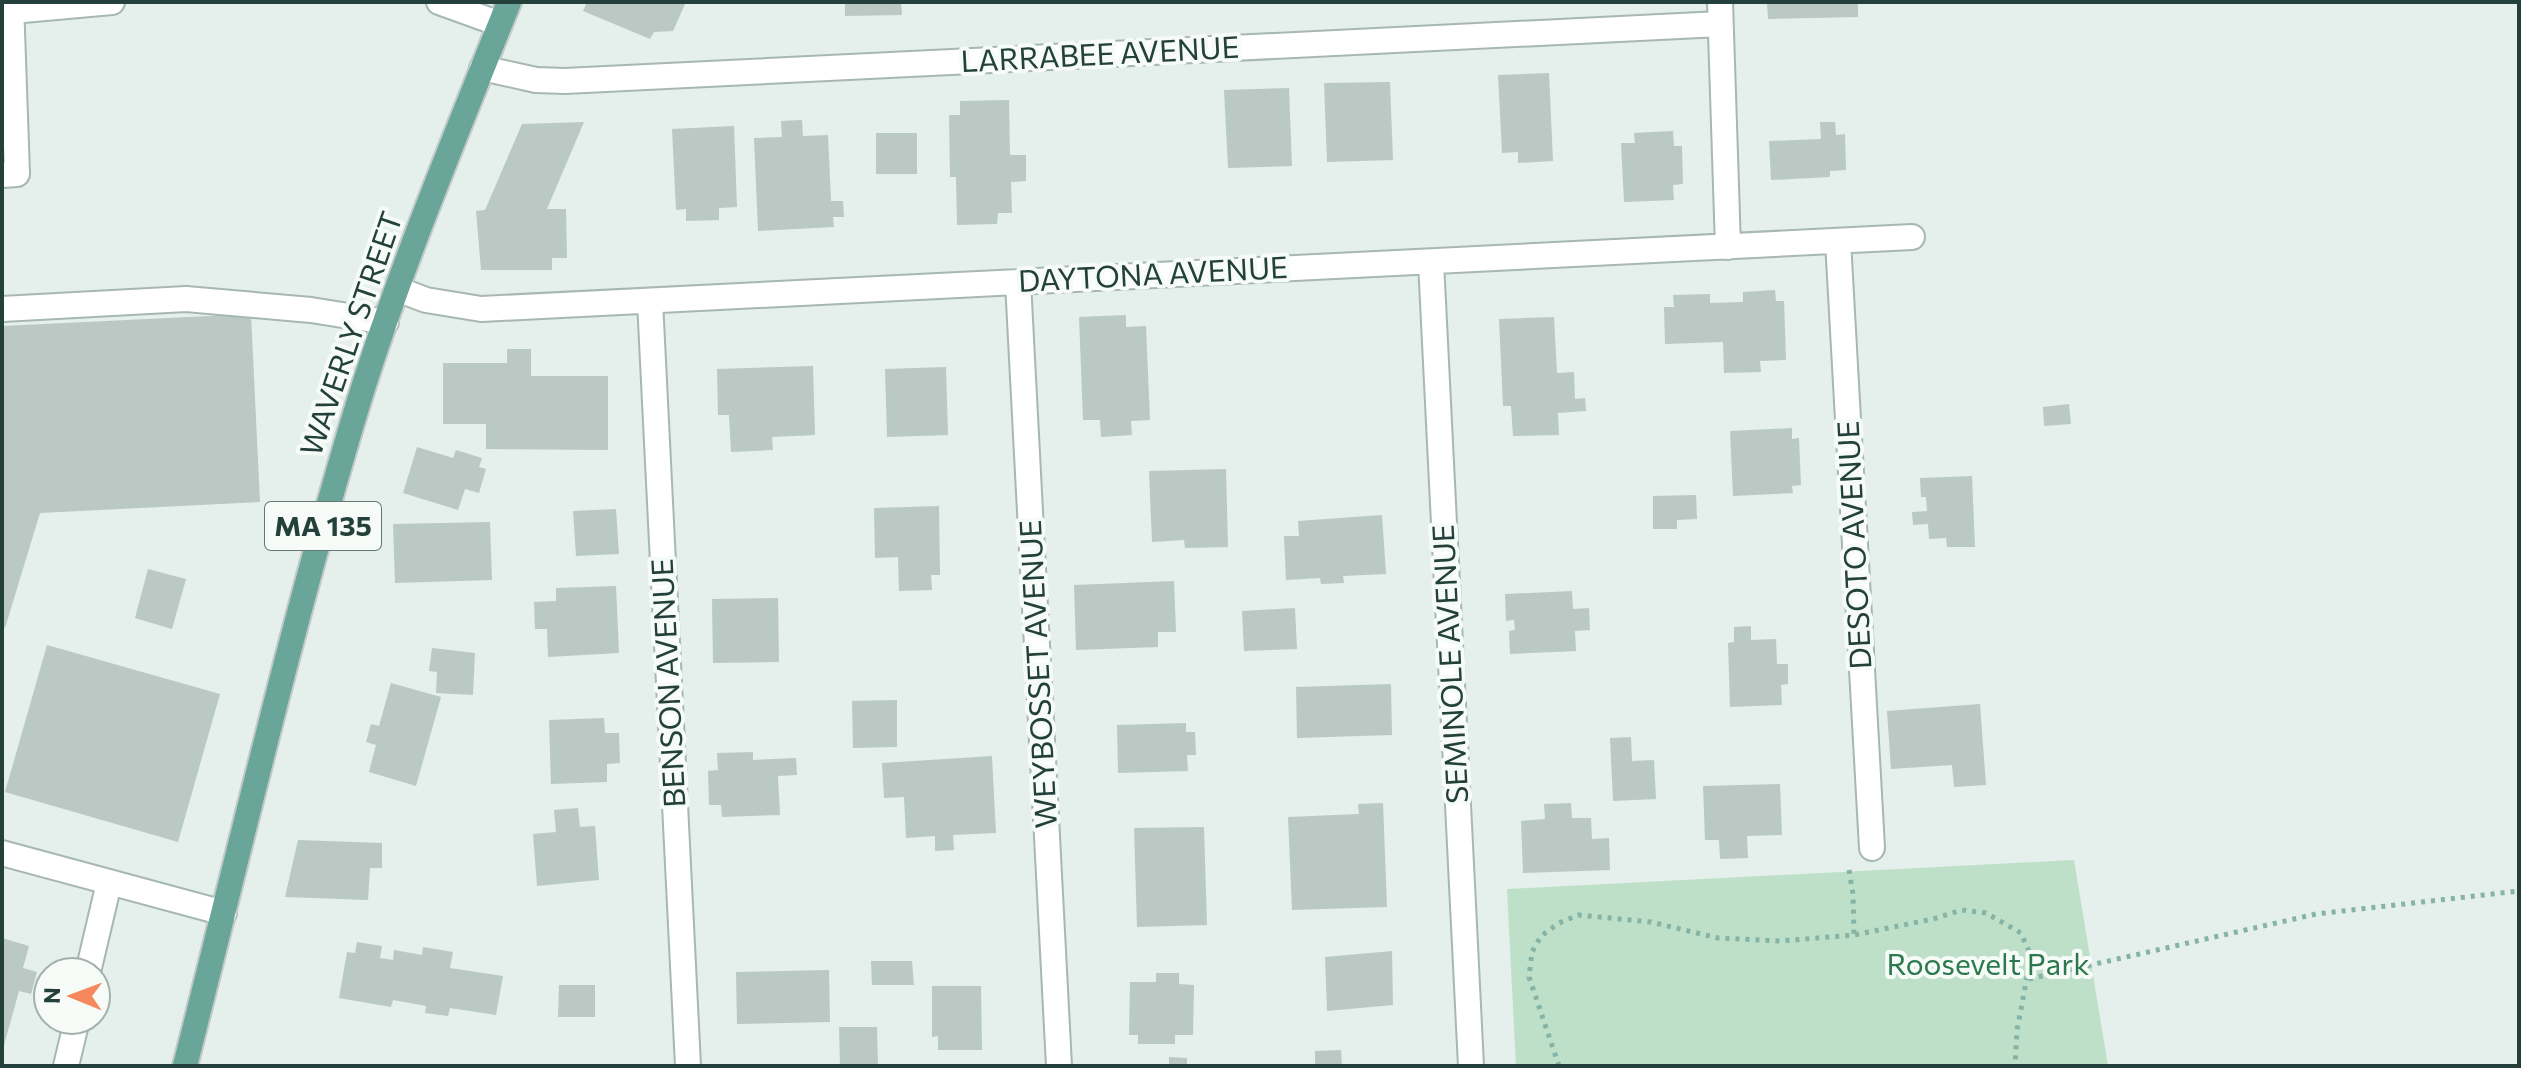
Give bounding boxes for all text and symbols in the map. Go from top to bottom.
street label: LARRABEE AVENUE [960,27,1240,78]
street label: WAVERLY STREET [290,206,409,460]
street label: DAYTONA AVENUE [1017,247,1289,298]
street label: DESOTO AVENUE [1828,420,1877,670]
road number: MA 135 [265,502,381,550]
street label: WEYBOSSET AVENUE [1010,519,1063,829]
street label: SEMINOLE AVENUE [1423,524,1474,805]
street label: BENSON AVENUE [641,558,692,809]
park label: Roosevelt Park [1887,944,2089,981]
north arrow [32,956,112,1036]
text: N [38,987,65,1004]

